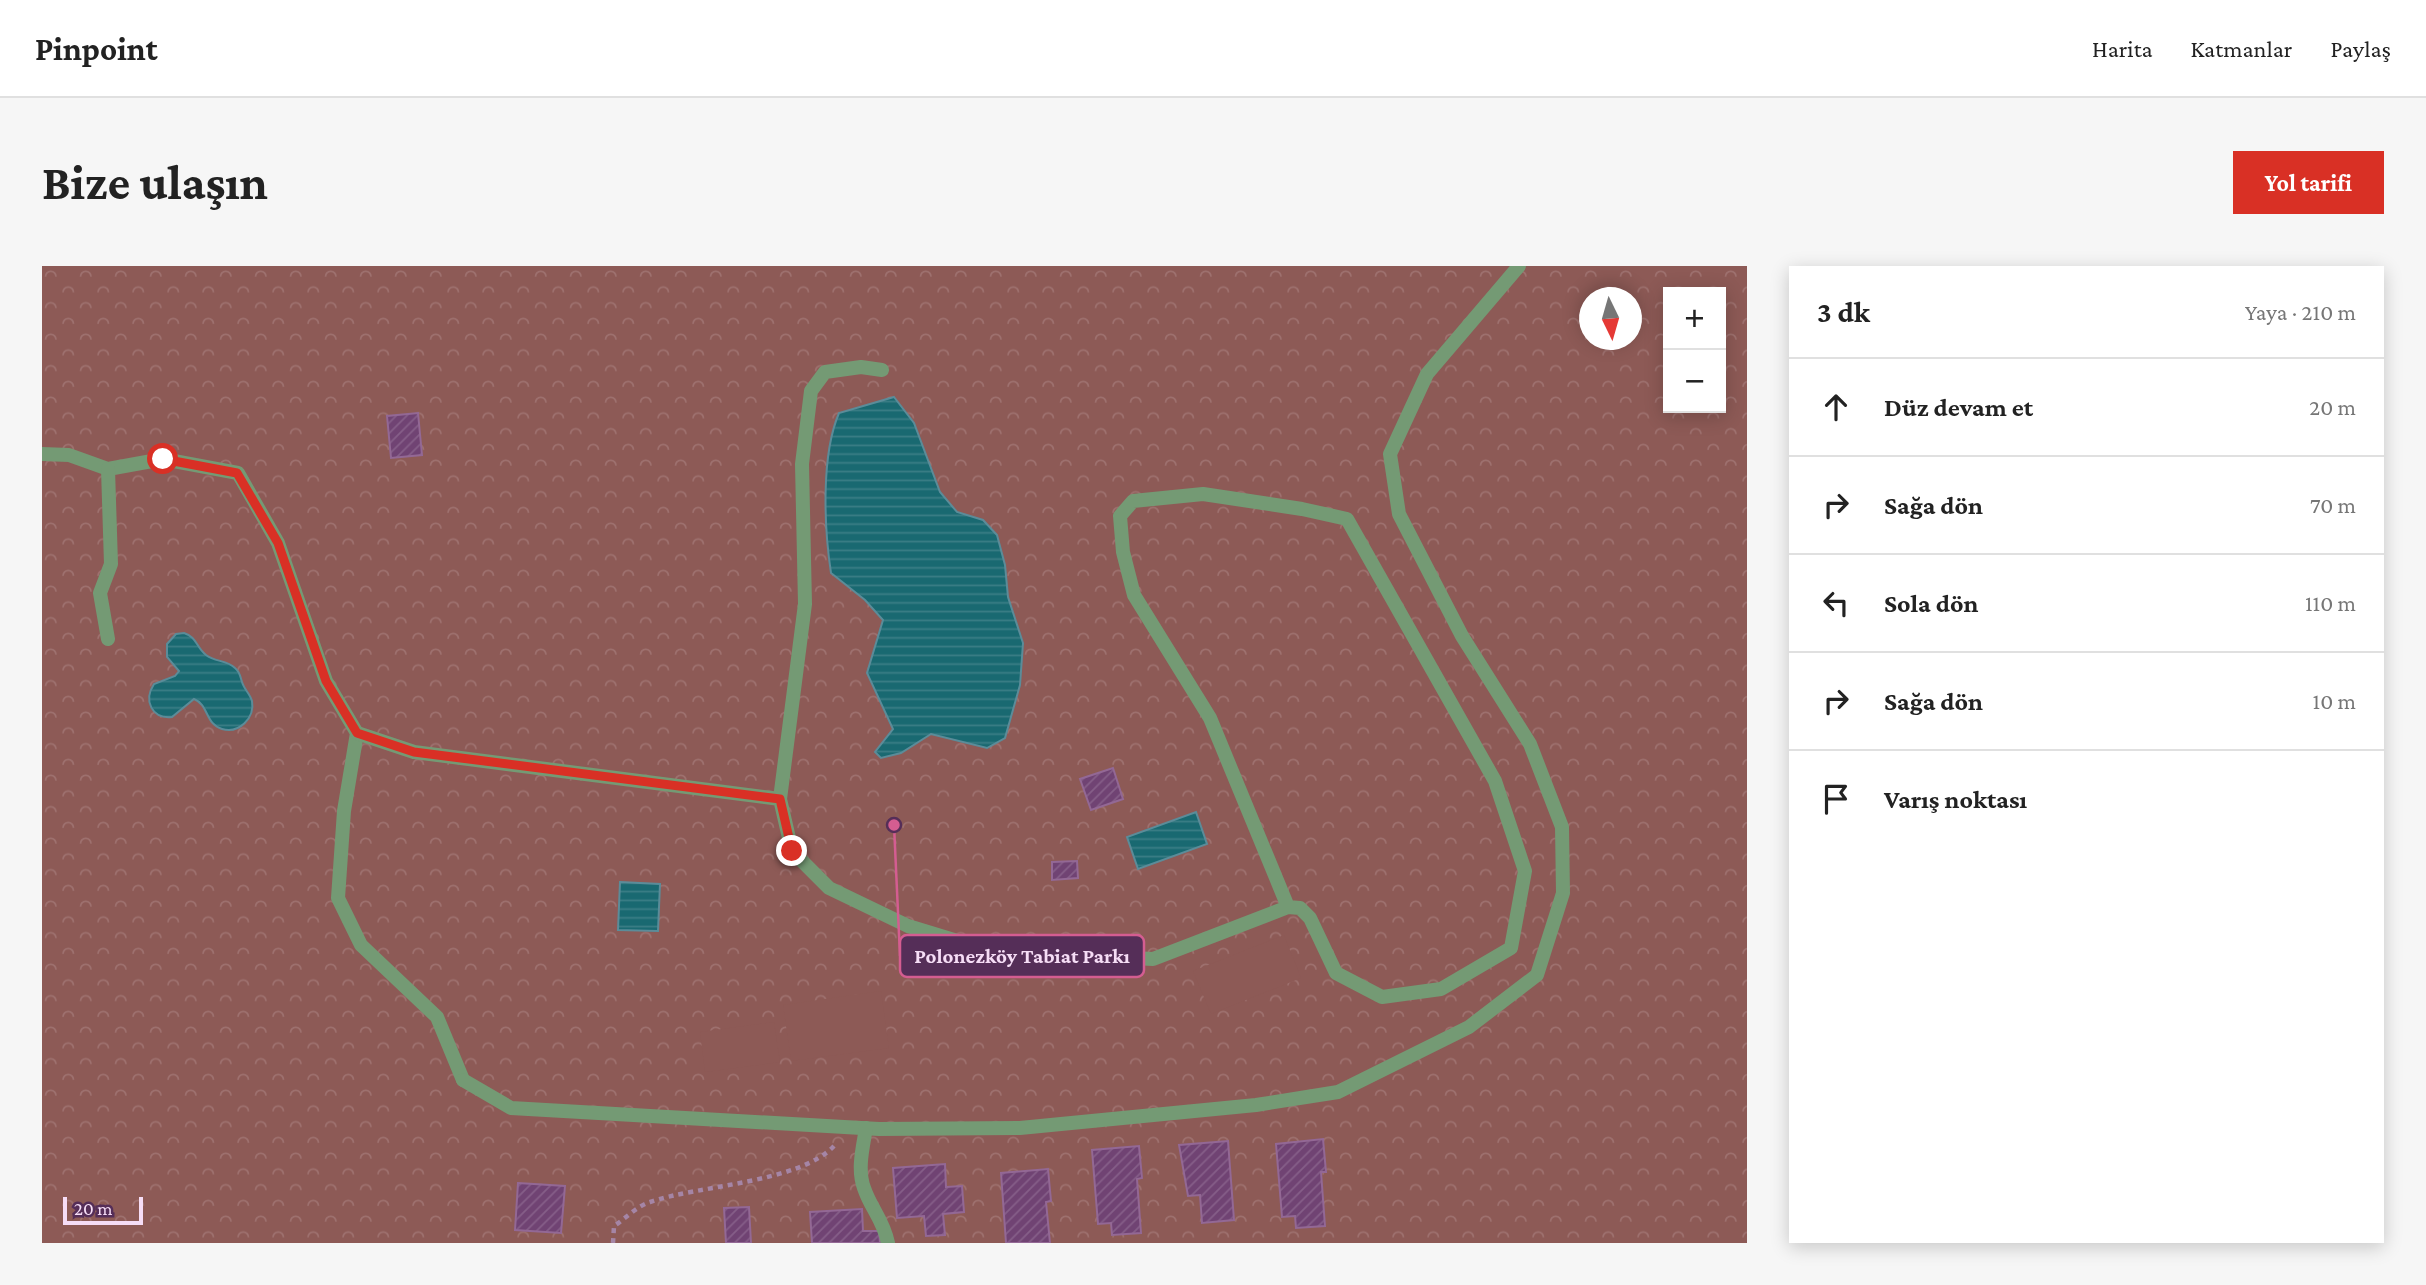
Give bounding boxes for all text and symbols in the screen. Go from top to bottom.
text: Pinpoint [35,30,158,67]
text: Harita [2092,35,2153,62]
text: Katmanlar [2191,35,2292,62]
text: Paylaş [2330,35,2391,62]
button: Yol tarifi [2233,151,2384,214]
text: Bize ulaşın [42,155,268,210]
north arrow [1579,287,1642,350]
map controls [1663,287,1726,413]
button: + [1663,287,1726,350]
text: 3 dk [1817,295,1870,328]
text: Yaya · 210 m [2245,299,2356,325]
button: − [1663,350,1726,413]
icon: ahead [1817,388,1855,426]
text: Düz devam et [1884,393,2033,422]
text: 20 m [2309,394,2356,420]
route start [147,443,178,474]
icon: right [1817,486,1855,524]
text: Sağa dön [1884,491,1983,520]
text: 70 m [2310,492,2356,518]
icon: left [1817,584,1855,622]
text: Sola dön [1884,589,1978,618]
text: 110 m [2305,590,2356,616]
icon: right [1817,682,1855,720]
text: Sağa dön [1884,687,1983,716]
text: 10 m [2313,688,2356,714]
icon: arrive [1817,780,1855,818]
text: Varış noktası [1884,785,2027,814]
route end [776,835,807,866]
callout: Polonezköy Tabiat Parkı [900,935,1144,977]
text: Polonezköy Tabiat Parkı [914,944,1130,968]
scale bar [63,1194,144,1226]
text: 20 m [74,1198,113,1219]

